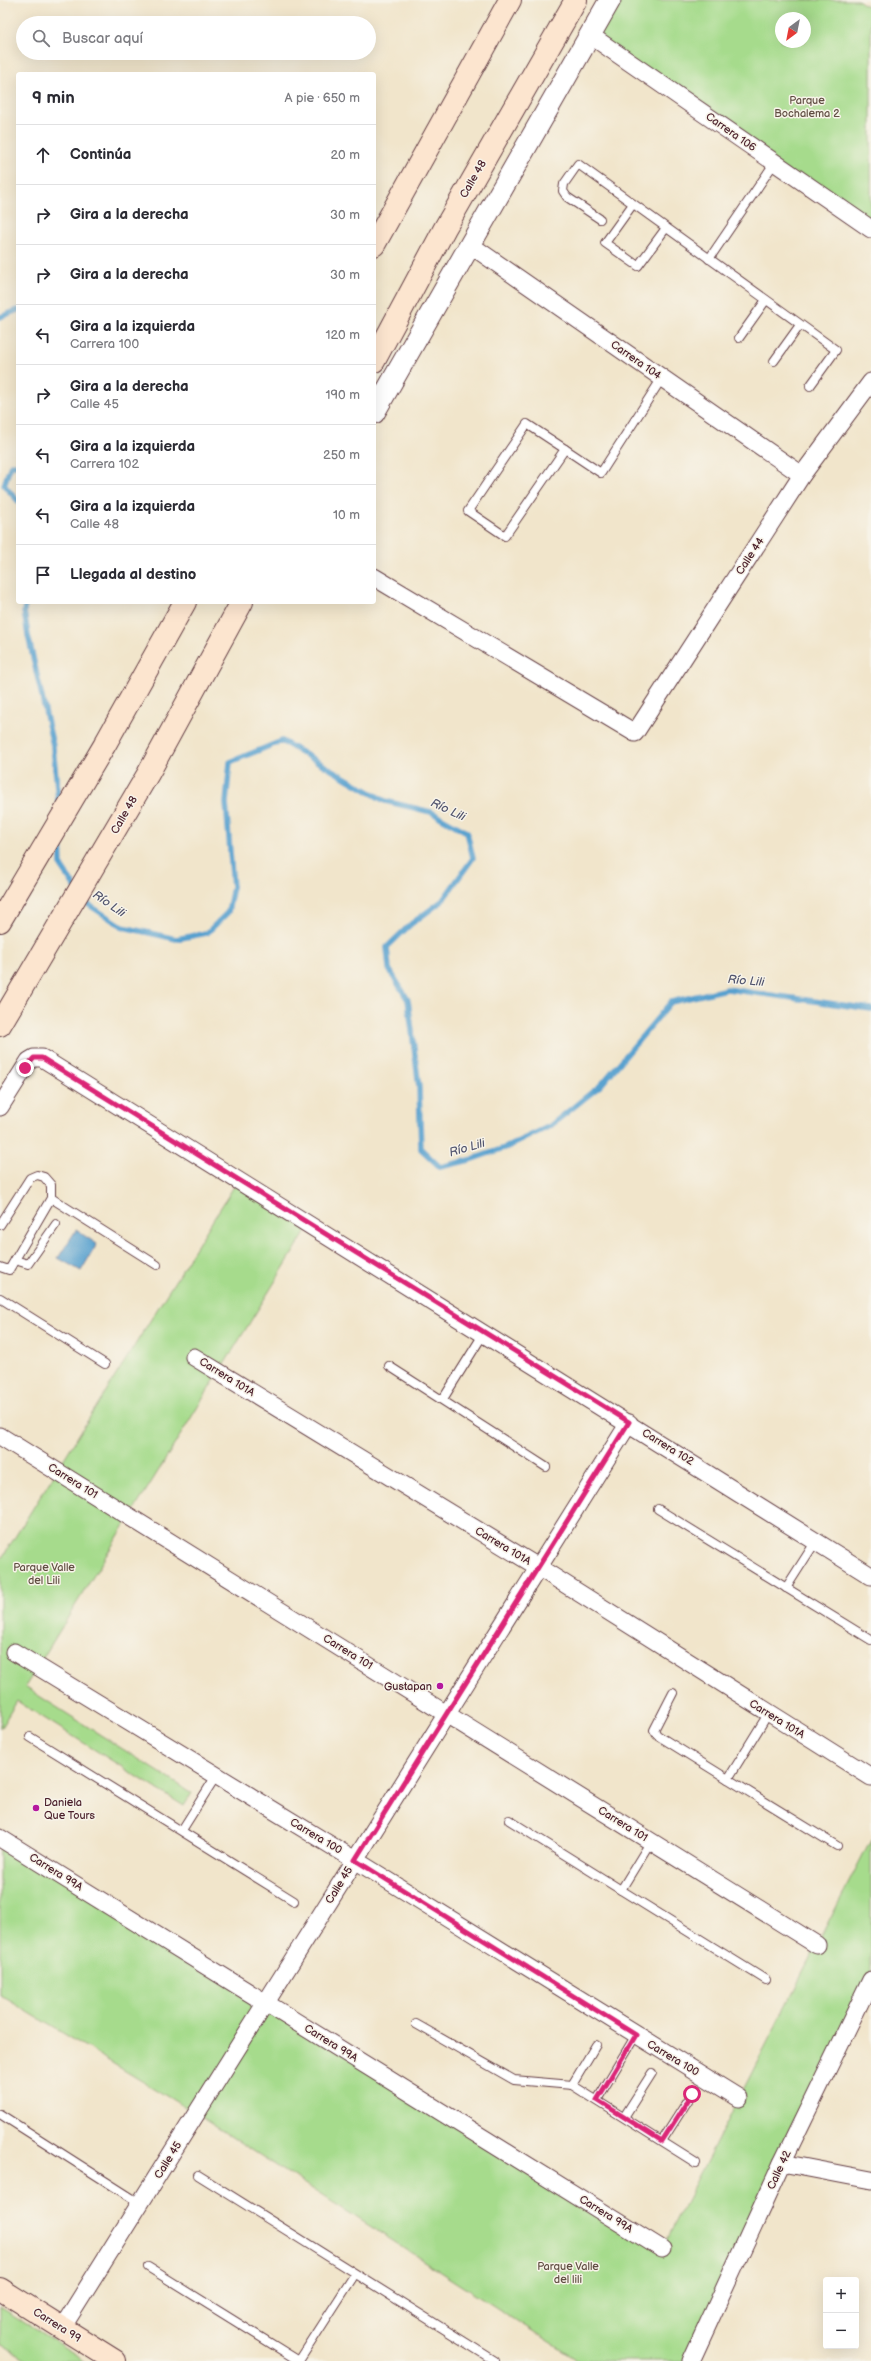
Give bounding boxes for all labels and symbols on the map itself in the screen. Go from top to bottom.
north arrow [775,12,811,48]
park label: Parque Bochalema 2 [774,94,840,120]
street label: Carrera 106 [703,110,759,154]
street label: Calle 48 [457,158,489,200]
street label: Carrera 104 [608,338,664,382]
street label: Calle 44 [733,535,767,577]
street label: Calle 48 [108,794,140,836]
water label: Río Lili [428,796,469,825]
water label: Río Lili [90,887,129,921]
water label: Río Lili [727,972,766,990]
route end [16,1059,34,1077]
water label: Río Lili [447,1135,488,1160]
street label: Carrera 101A [197,1355,257,1399]
street label: Carrera 102 [640,1426,697,1468]
street label: Carrera 101 [46,1461,100,1501]
street label: Carrera 101A [473,1524,534,1568]
park label: Parque Valle del Lili [13,1561,75,1587]
street label: Carrera 101 [321,1632,375,1672]
place label: Gustapan [384,1680,432,1693]
marker: Gustapan [435,1681,445,1691]
street label: Carrera 101A [747,1697,807,1741]
place label: Daniela Que Tours [44,1796,96,1822]
marker: Daniela Que Tours [31,1803,41,1813]
street label: Carrera 101 [596,1804,650,1844]
street label: Carrera 100 [288,1815,345,1857]
street label: Carrera 99A [27,1850,85,1894]
street label: Calle 45 [323,1864,355,1906]
street label: Carrera 99A [302,2021,360,2065]
street label: Carrera 100 [645,2037,702,2079]
route start [683,2085,701,2103]
street label: Calle 45 [152,2139,184,2181]
street label: Calle 42 [764,2148,794,2192]
street label: Carrera 99A [577,2192,635,2236]
park label: Parque Valle del lili [537,2260,599,2286]
street label: Carrera 99 [31,2305,83,2345]

